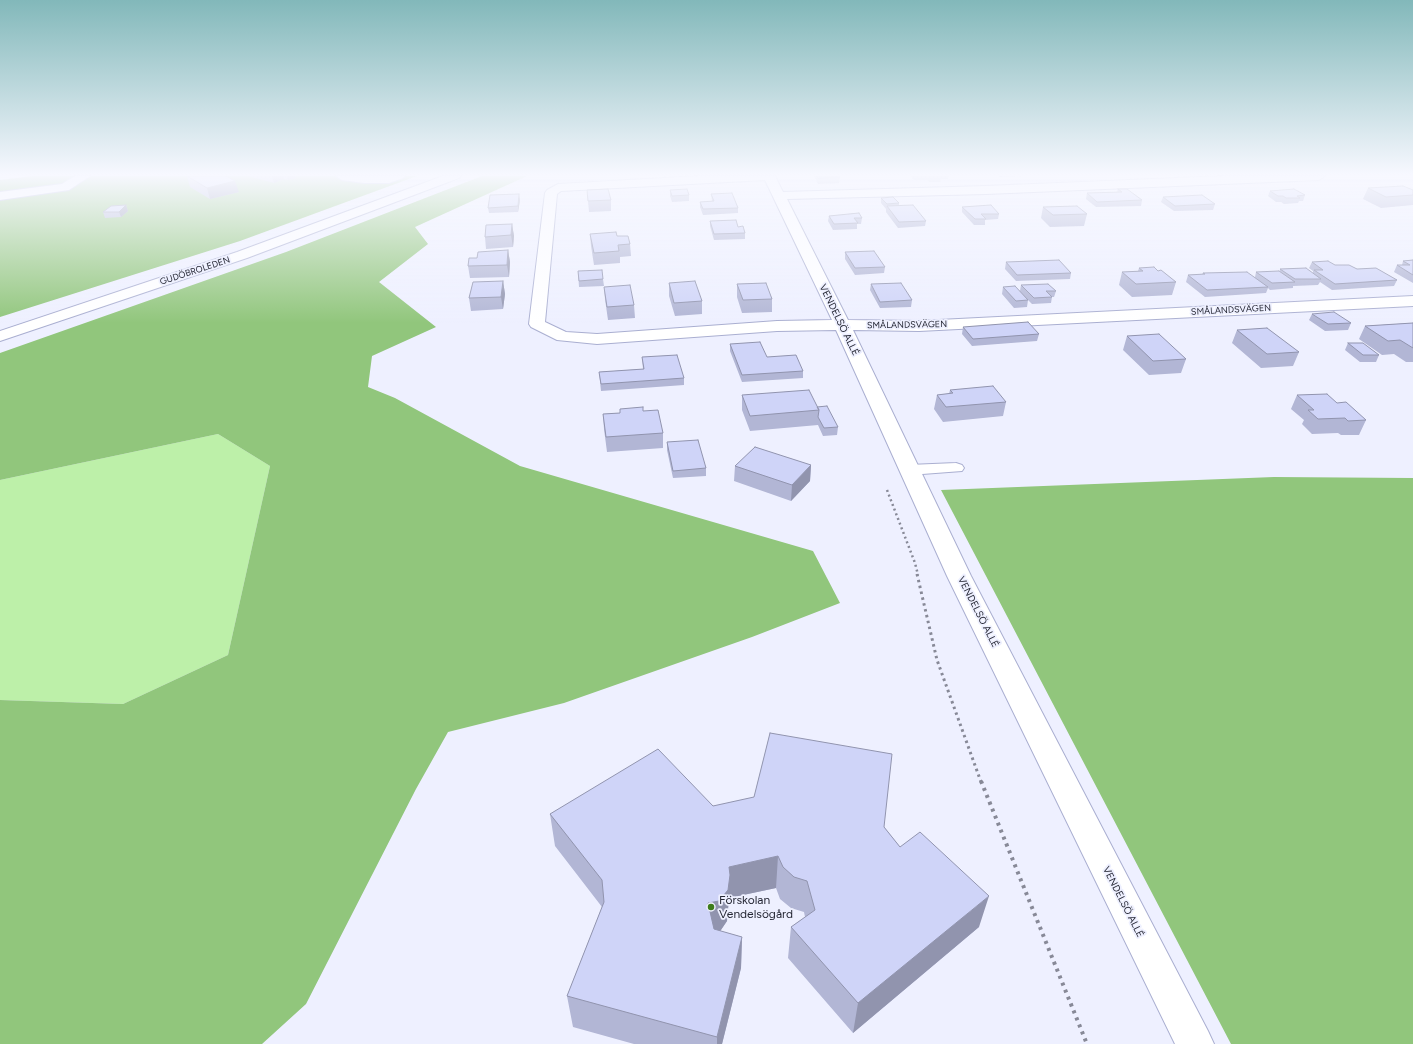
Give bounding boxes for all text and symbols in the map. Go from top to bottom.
street label: GUDÖBROLEDEN [159,255,231,287]
street label: VENDELSÖ ALLÉ [816,282,862,358]
street label: SMÅLANDSVÄGEN [1191,303,1271,317]
street label: SMÅLANDSVÄGEN [867,319,947,331]
street label: VENDELSÖ ALLÉ [955,575,1001,649]
street label: VENDELSÖ ALLÉ [1100,865,1146,939]
place label: Förskolan Vendelsögård [719,893,793,921]
marker: Förskolan Vendelsögård [706,902,716,912]

